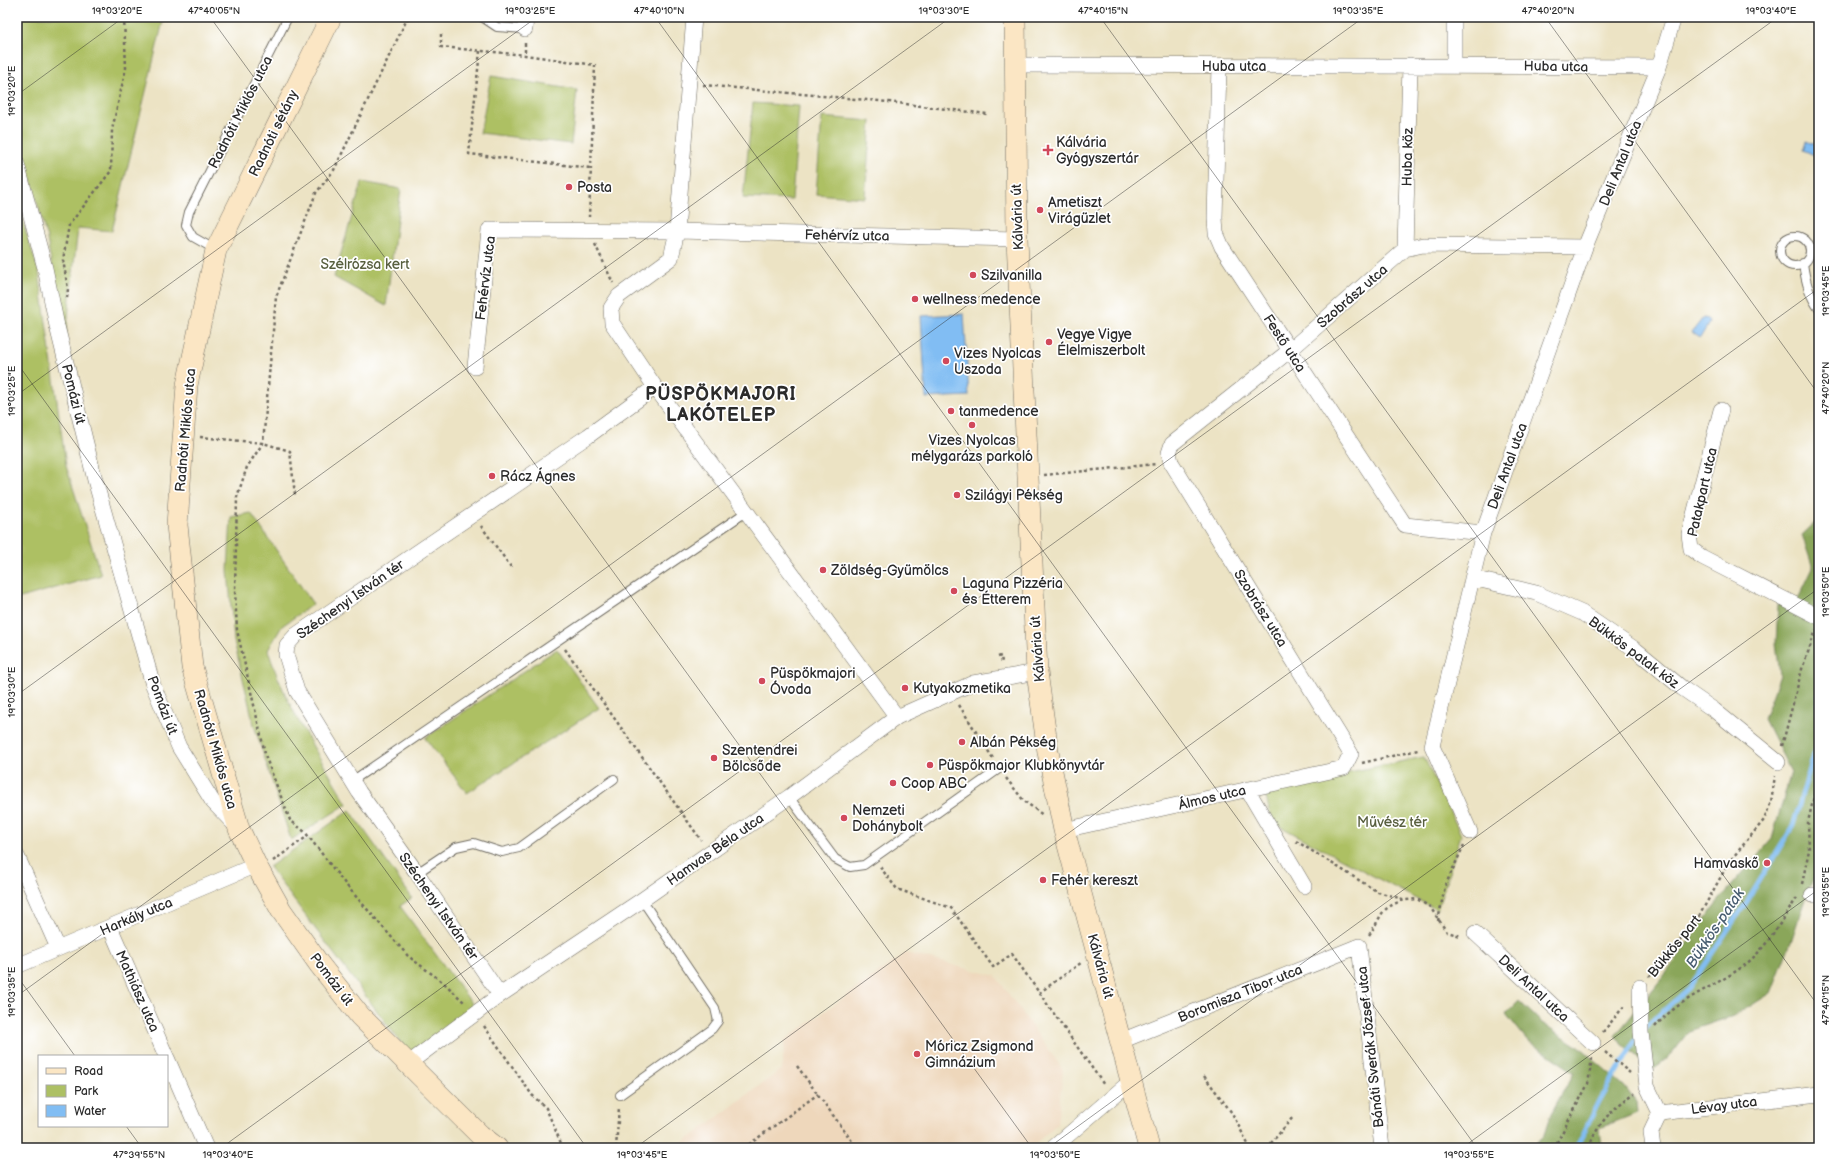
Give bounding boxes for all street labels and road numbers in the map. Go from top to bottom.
street label: Radnóti Miklós utca [205,53,276,171]
street label: Huba utca [1524,57,1589,76]
street label: Huba utca [1202,58,1266,75]
street label: Radnóti sétány [245,86,302,179]
street label: Deli Antal utca [1596,118,1645,208]
street label: Huba köz [1398,127,1417,187]
street label: Kálvária út [1008,183,1027,250]
street label: Fehérvíz utca [804,226,890,245]
street label: Fehérvíz utca [472,235,499,321]
street label: Szobrász utca [1314,261,1391,332]
street label: Festő utca [1260,311,1310,375]
street label: Pomázi út [58,362,89,427]
street label: Radnóti Miklós utca [172,367,199,493]
street label: Deli Antal utca [1484,421,1531,512]
street label: Patakpart utca [1684,446,1721,538]
street label: Széchenyi István tér [293,555,408,643]
street label: Szobrász utca [1230,566,1291,650]
street label: Bükkös patak köz [1585,613,1683,692]
street label: Kálvária út [1027,615,1048,683]
street label: Pomázi út [144,673,182,738]
street label: Radnóti Miklós utca [190,687,241,811]
street label: Álmos utca [1176,780,1248,814]
street label: Hamvas Béla utca [663,810,767,889]
street label: Széchenyi István tér [395,849,483,964]
street label: Harkály utca [97,894,175,939]
street label: Bükkös part [1644,911,1705,981]
street label: Kálvária út [1084,932,1118,1001]
street label: Mathiász utca [112,948,163,1035]
street label: Pomázi út [306,950,357,1010]
street label: Deli Antal utca [1495,951,1573,1026]
street label: Boromisza Tibor utca [1175,961,1305,1026]
street label: Bánáti Sverák József utca [1354,965,1387,1129]
street label: Lévay utca [1690,1093,1758,1118]

